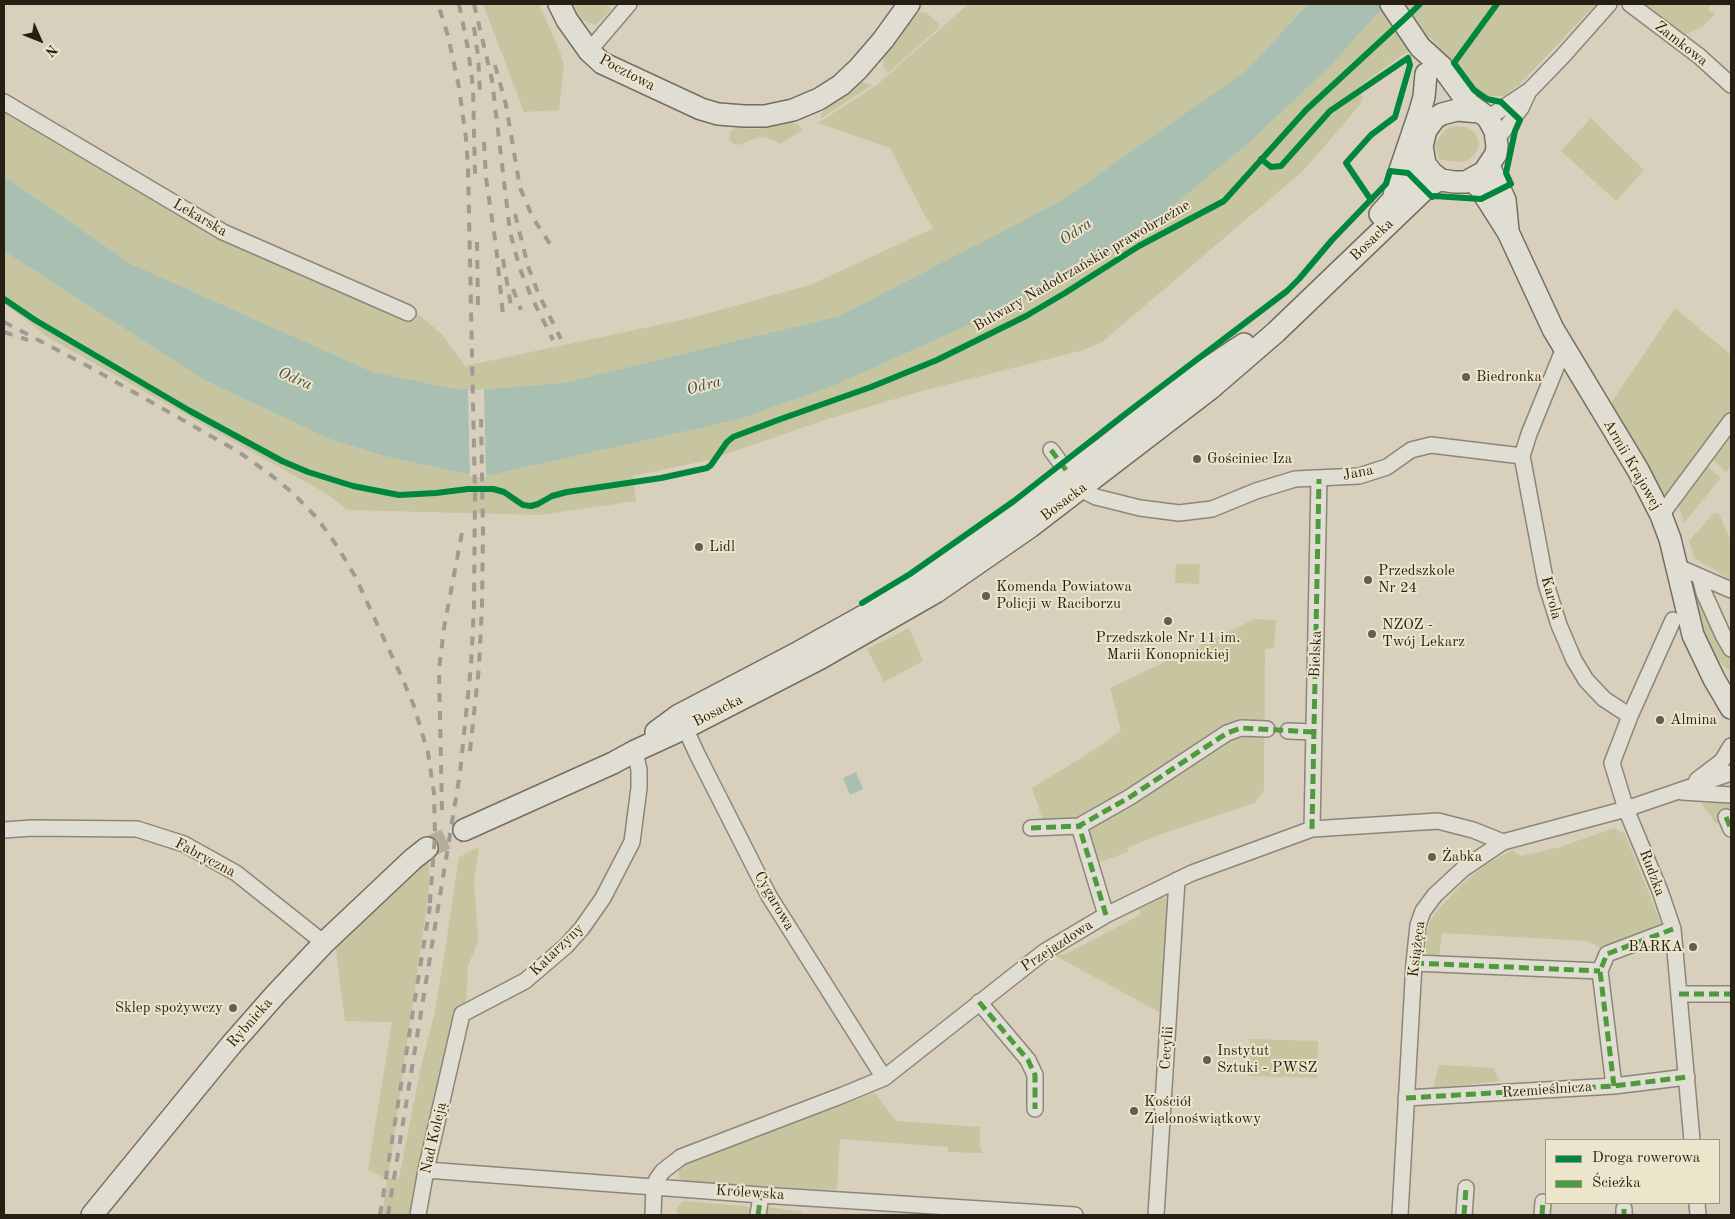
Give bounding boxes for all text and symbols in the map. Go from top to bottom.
north arrow [15,15,65,65]
street label: Zamkowa [1651,18,1711,70]
text: N [42,42,60,59]
street label: Pocztowa [596,51,658,95]
street label: Lekarska [170,195,230,241]
street label: Bulwary Nadodrzańskie prawobrzeżne [970,196,1194,336]
water label: Odra [1056,214,1096,250]
street label: Bosacka [1347,215,1397,265]
water label: Odra [275,363,315,395]
place label: Biedronka [1476,368,1542,386]
marker: Biedronka [1460,371,1472,383]
water label: Odra [684,372,724,400]
street label: Armii Krajowej [1599,417,1665,513]
place label: Gościniec Iza [1207,450,1292,468]
marker: Gościniec Iza [1191,453,1203,465]
street label: Jana [1341,461,1375,485]
street label: Bosacka [1037,479,1091,525]
place label: Lidl [709,538,735,556]
marker: Lidl [693,541,705,553]
place label: Przedszkole Nr 24 [1378,562,1455,597]
marker: Przedszkole Nr 24 [1362,574,1374,586]
street label: Karola [1537,575,1565,621]
place label: Komenda Powiatowa Policji w Raciborzu [996,578,1132,613]
marker: Komenda Powiatowa Policji w Raciborzu [980,590,992,602]
marker: Przedszkole Nr 11 im. Marii Konopnickiej [1162,615,1174,627]
place label: NZOZ - Twój Lekarz [1382,616,1465,651]
marker: NZOZ - Twój Lekarz [1366,628,1378,640]
place label: Przedszkole Nr 11 im. Marii Konopnickiej [1096,629,1240,664]
street label: Bielska [1306,630,1326,678]
street label: Bosacka [690,691,746,731]
place label: Almina [1670,711,1717,729]
marker: Almina [1654,714,1666,726]
street label: Fabryczna [172,834,238,882]
street label: Rudzka [1635,847,1669,899]
place label: Żabka [1442,848,1482,866]
marker: Żabka [1426,851,1438,863]
street label: Cygarowa [750,868,798,934]
street label: Przejazdowa [1018,916,1096,976]
street label: Katarzyny [526,920,588,980]
street label: Książęca [1405,920,1429,978]
place label: BARKA [1628,938,1683,956]
marker: BARKA [1687,941,1699,953]
street label: Rybnicka [223,994,277,1052]
place label: Sklep spożywczy [115,999,223,1017]
marker: Sklep spożywczy [227,1002,239,1014]
street label: Cecylii [1157,1026,1177,1070]
place label: Instytut Sztuki - PWSZ [1217,1042,1317,1077]
marker: Instytut Sztuki - PWSZ [1201,1054,1213,1066]
street label: Rzemieślnicza [1501,1078,1593,1102]
place label: Kościół Zielonoświątkowy [1144,1093,1261,1128]
street label: Nad Koleją [417,1100,451,1176]
marker: Kościół Zielonoświątkowy [1128,1105,1140,1117]
legend [1545,1139,1720,1204]
text: Droga rowerowa [1592,1151,1700,1166]
text: Ścieżka [1592,1176,1641,1191]
street label: Królewska [715,1182,785,1204]

